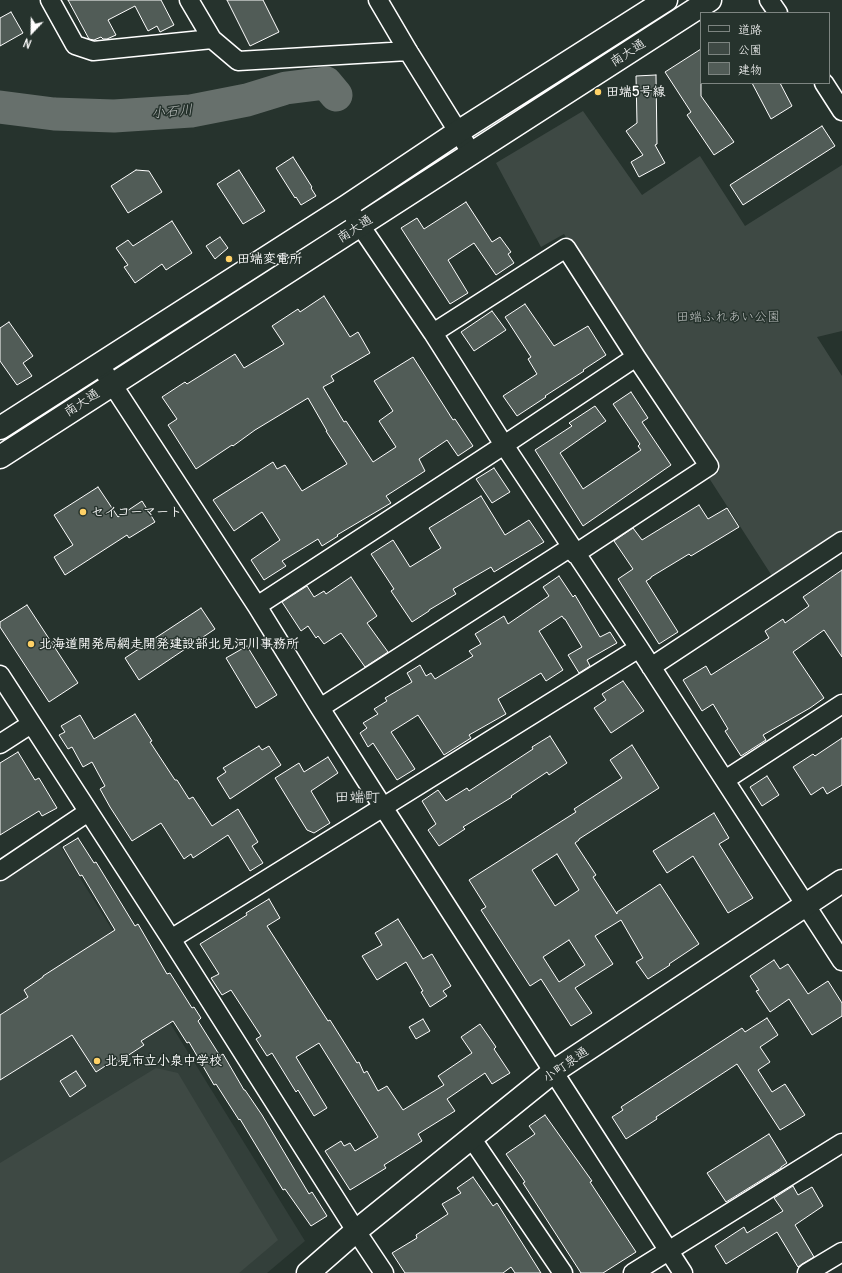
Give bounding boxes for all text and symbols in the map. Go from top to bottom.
north arrow [12,12,52,52]
legend [700,12,830,84]
text: 道路 [738,22,762,37]
text: N [21,35,34,51]
street label: 南大通 [607,36,649,70]
text: 公園 [738,42,762,57]
text: 建物 [738,62,762,77]
place label: 田端5号線 [606,84,665,100]
marker: 田端5号線 [593,87,603,97]
water label: 小石川 [150,102,194,122]
street label: 南大通 [334,212,376,246]
place label: 田端変電所 [237,251,302,267]
marker: 田端変電所 [224,254,234,264]
park label: 田端ふれあい公園 [676,309,780,325]
street label: 南大通 [61,386,103,420]
place label: セイコーマート [91,504,182,520]
marker: セイコーマート [78,507,88,517]
place label: 北海道開発局網走開発建設部北見河川事務所 [39,636,299,652]
marker: 北海道開発局網走開発建設部北見河川事務所 [26,639,36,649]
district label: 田端町 [335,789,379,807]
street label: 小町泉通 [540,1044,592,1086]
place label: 北見市立小泉中学校 [105,1053,222,1069]
marker: 北見市立小泉中学校 [92,1056,102,1066]

